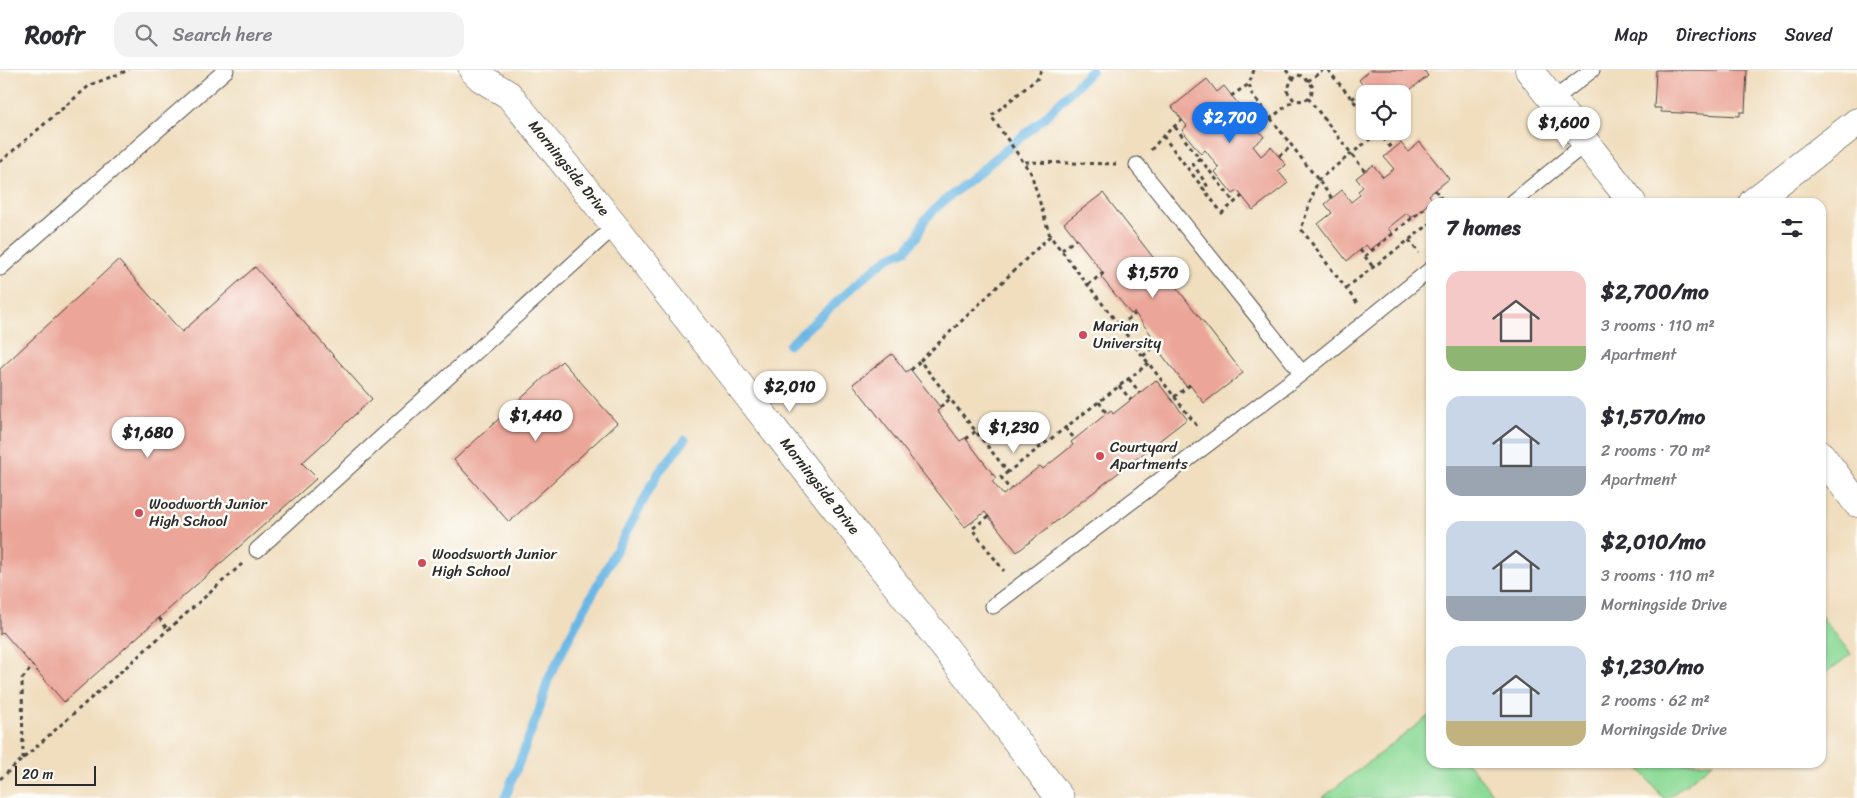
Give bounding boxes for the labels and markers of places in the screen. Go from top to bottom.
pin: $2,700 [1189,102,1271,144]
pin: $1,600 [1523,106,1605,149]
pin: $1,570 [1112,256,1194,299]
place label: Marian University [1093,313,1162,356]
marker: Marian University [1077,329,1089,341]
pin: $2,010 [749,370,831,413]
pin: $1,440 [495,400,577,442]
pin: $1,230 [973,412,1055,454]
pin: $1,680 [107,416,189,459]
place label: Courtyard Apartments [1109,434,1188,477]
marker: Courtyard Apartments [1094,450,1106,462]
place label: Woodworth Junior High School [149,491,268,534]
marker: Woodworth Junior High School [133,507,145,519]
place label: Woodsworth Junior High School [432,541,558,584]
marker: Woodsworth Junior High School [416,557,428,569]

